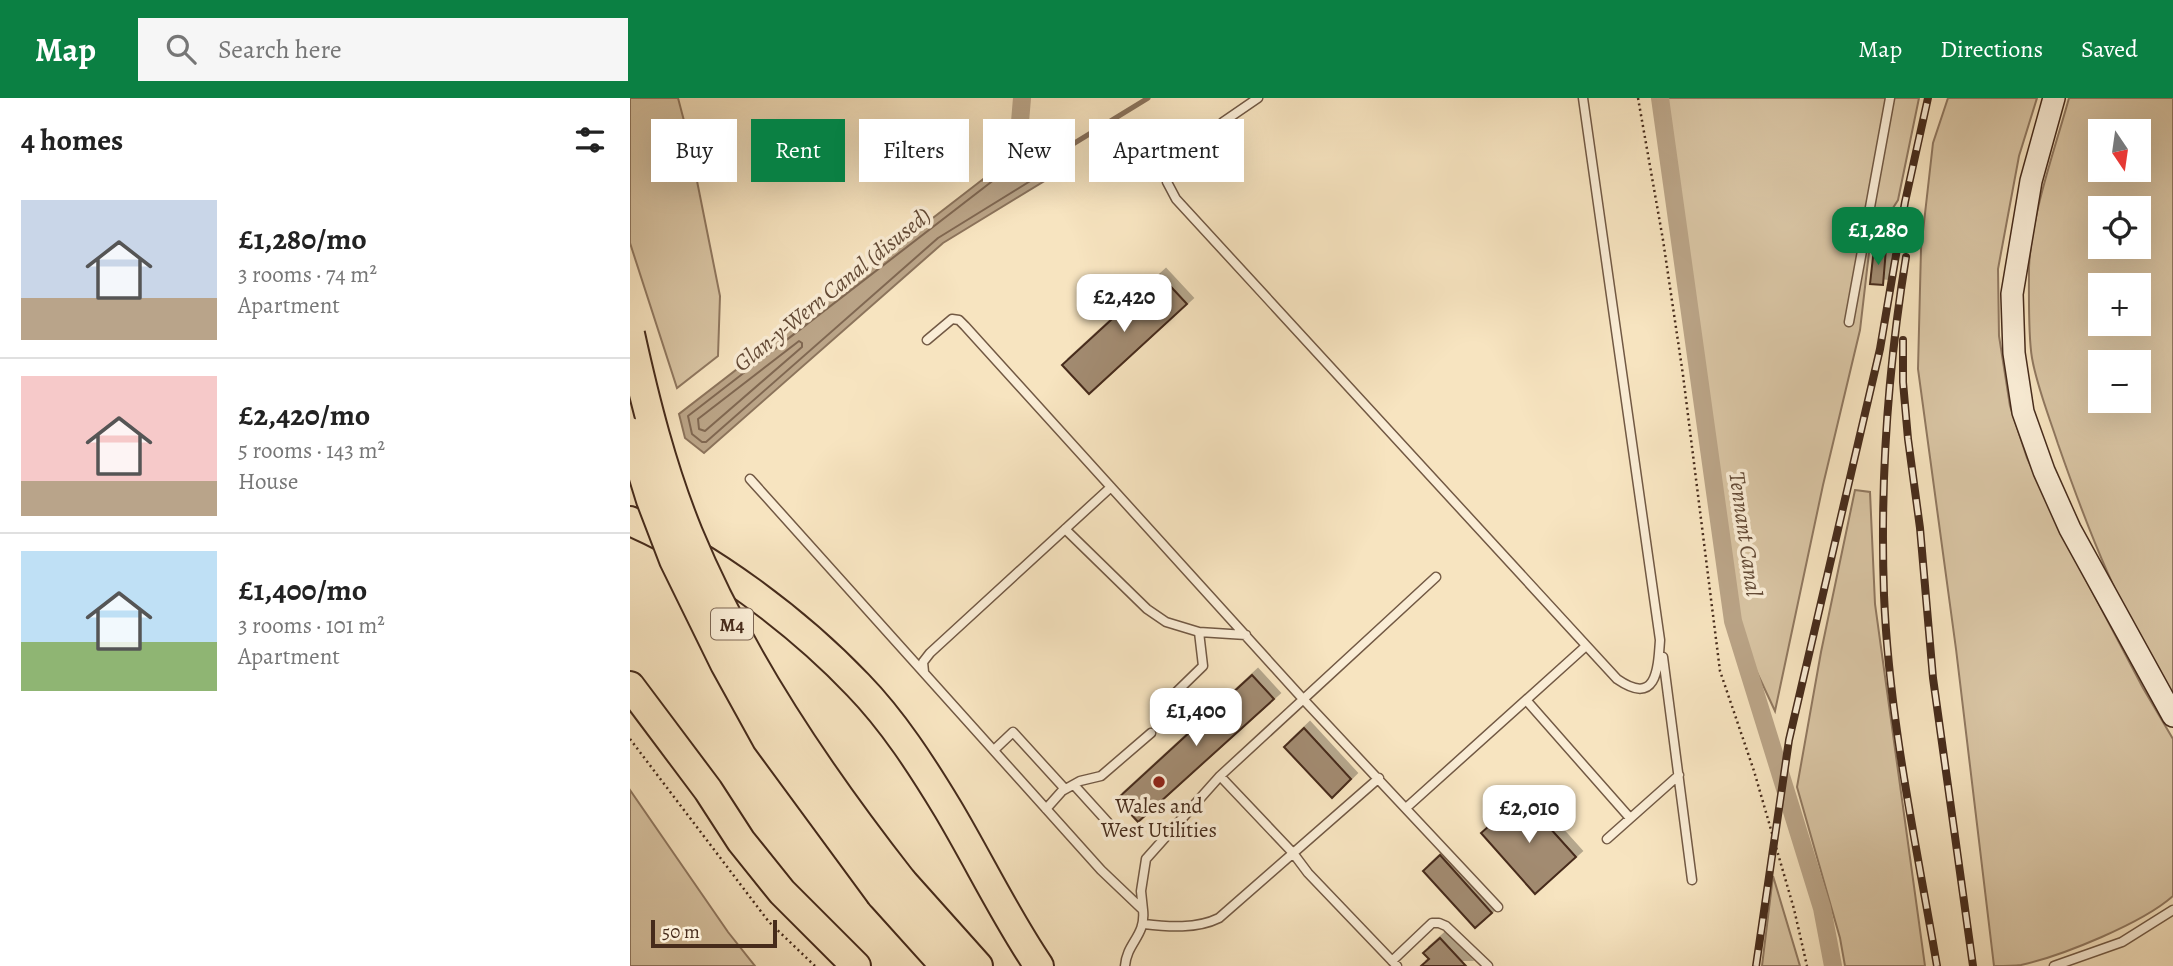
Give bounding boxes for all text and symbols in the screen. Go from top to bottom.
search box [138,18,628,81]
text: Map [35,27,96,72]
icon: search [162,30,200,68]
text: Search here [218,32,342,67]
text: Map [1858,33,1902,65]
text: Directions [1940,33,2043,65]
text: Saved [2081,33,2138,65]
chip: Buy [651,119,737,182]
chip: Rent [751,119,845,182]
chip: Filters [859,119,969,182]
chip: New [983,119,1075,182]
chip: Apartment [1089,119,1244,182]
north arrow [2088,119,2151,182]
map controls [2088,119,2151,413]
text: 4 homes [21,120,123,160]
icon: filters [571,121,609,159]
button: locate [2088,196,2151,259]
water label: Glan-y-Wern Canal (disused) [727,200,938,379]
pin: £1,280 [1821,208,1935,267]
text: £1,280 [1848,214,1908,245]
text: £1,280/mo [238,219,367,259]
icon: home [77,228,161,312]
text: 3 rooms · 74 m² [238,259,377,290]
button: + [2088,273,2151,336]
pin: £2,420 [1067,274,1181,334]
text: £2,420 [1093,281,1155,312]
text: Apartment [238,290,340,321]
button: − [2088,350,2151,413]
text: £2,420/mo [238,395,370,435]
icon: home [77,404,161,488]
text: 5 rooms · 143 m² [238,435,385,466]
text: House [238,466,298,497]
water label: Tennant Canal [1721,470,1770,599]
text: £1,400/mo [238,570,367,610]
icon: home [77,579,161,663]
road number: M4 [711,608,753,639]
text: 3 rooms · 101 m² [238,610,385,641]
text: Apartment [238,641,340,672]
pin: £1,400 [1139,688,1253,748]
text: £1,400 [1166,695,1226,726]
marker: Wales and West Utilities [1151,774,1167,790]
pin: £2,010 [1472,786,1586,845]
place label: Wales and West Utilities [1100,792,1217,844]
text: £2,010 [1499,792,1559,823]
scale bar [651,917,777,949]
text: 50 m [662,919,700,945]

